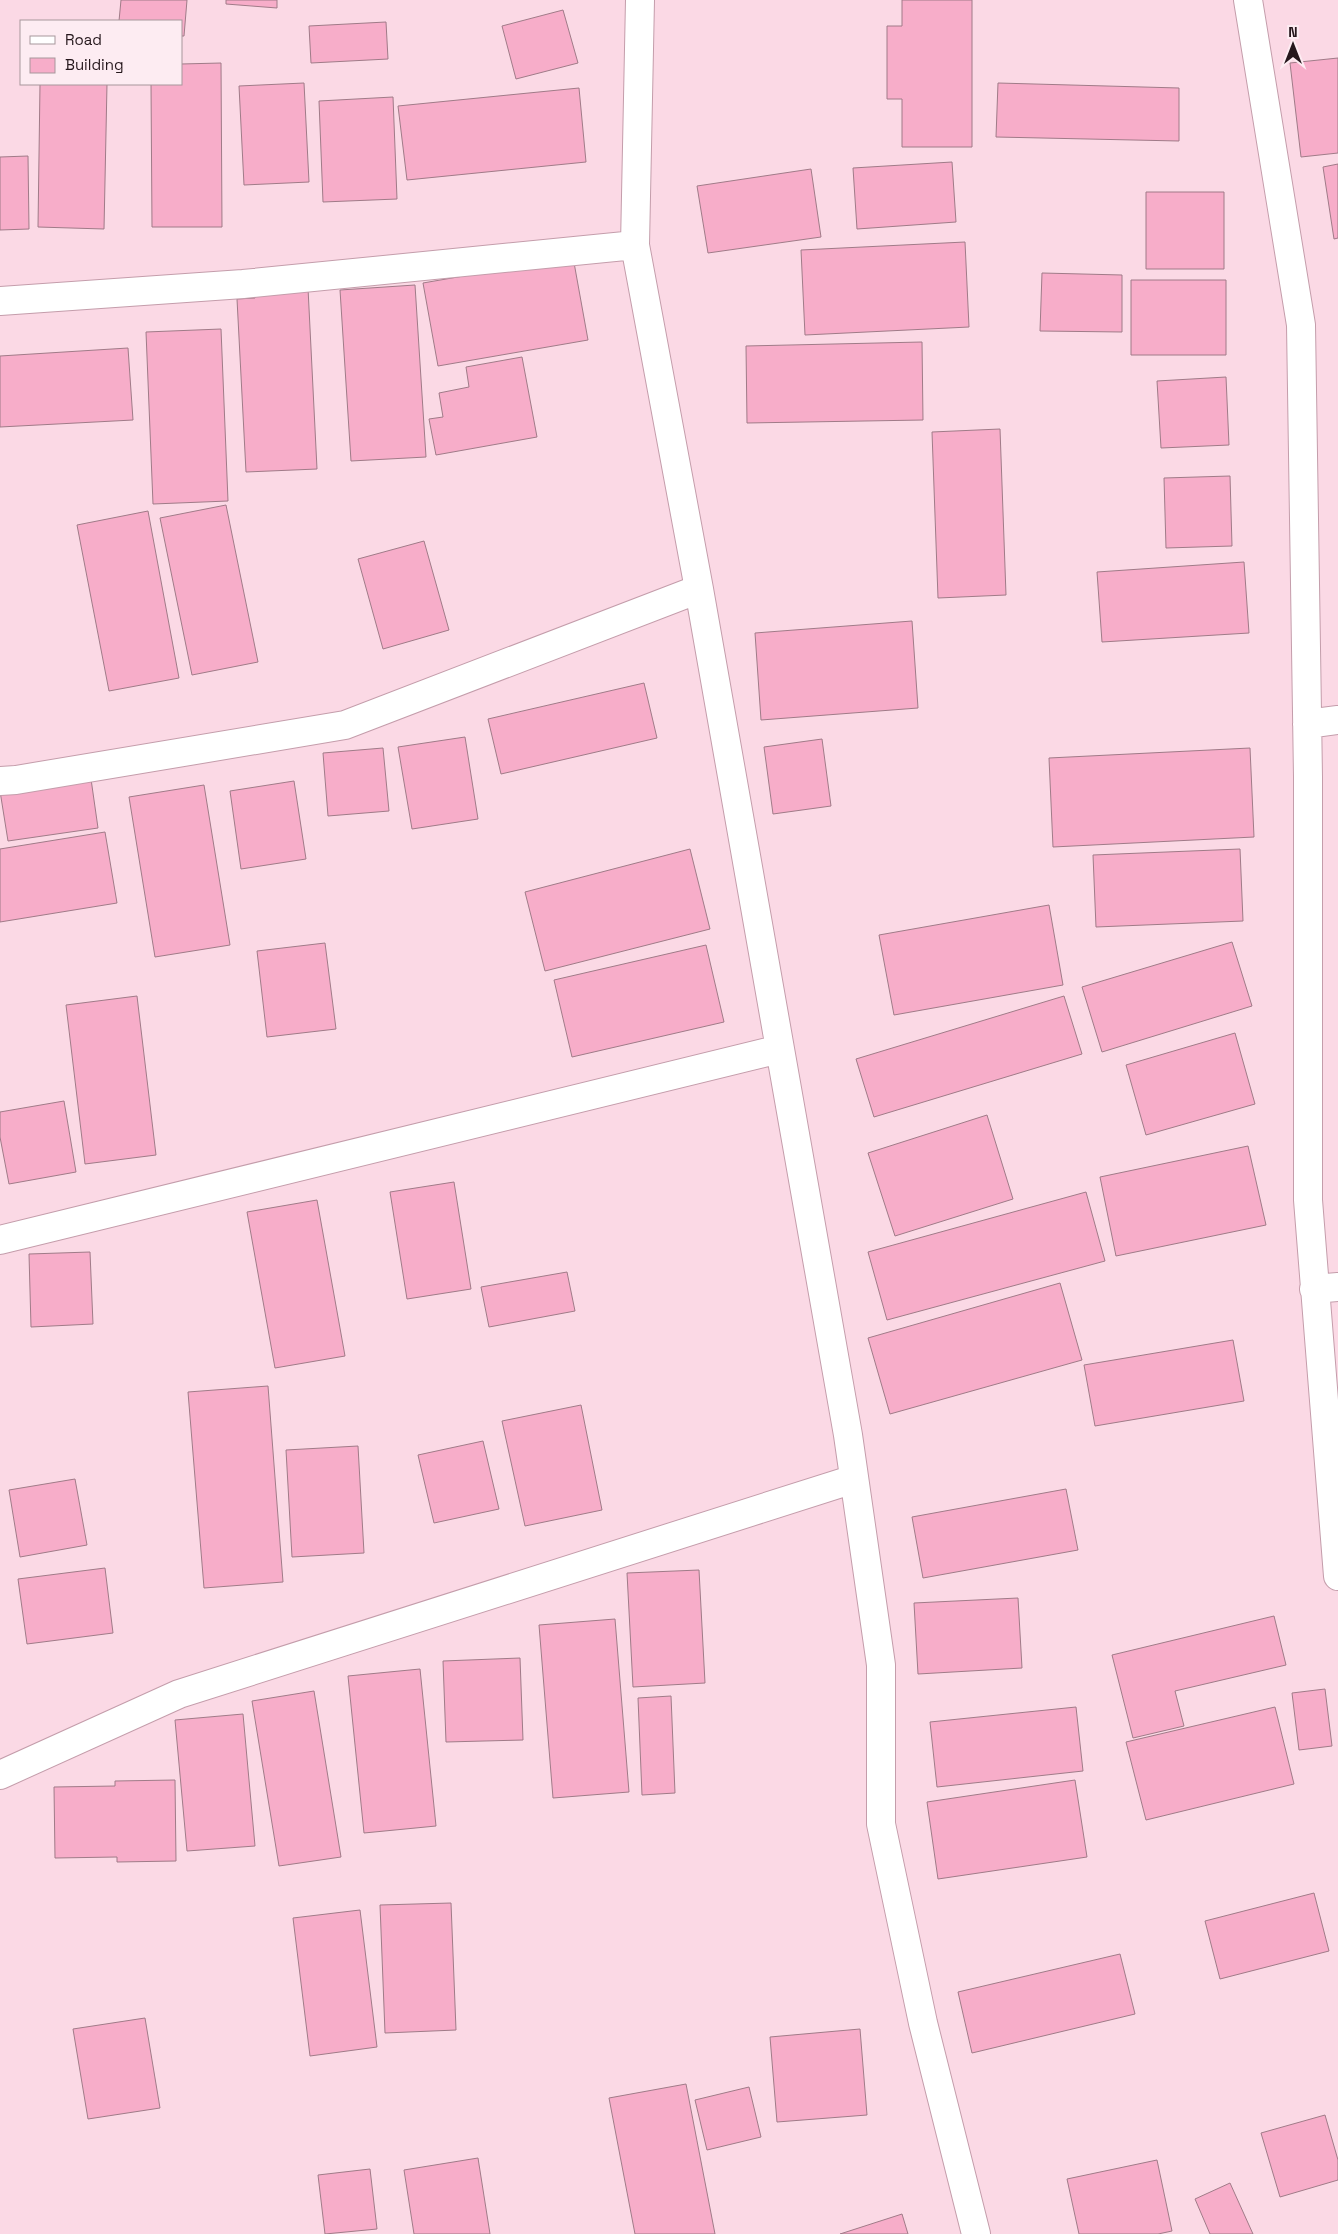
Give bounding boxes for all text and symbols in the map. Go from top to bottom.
legend [20,20,182,85]
north arrow [1268,20,1318,70]
text: N [1288,23,1298,41]
text: Road [65,30,102,49]
text: Building [65,55,124,74]

